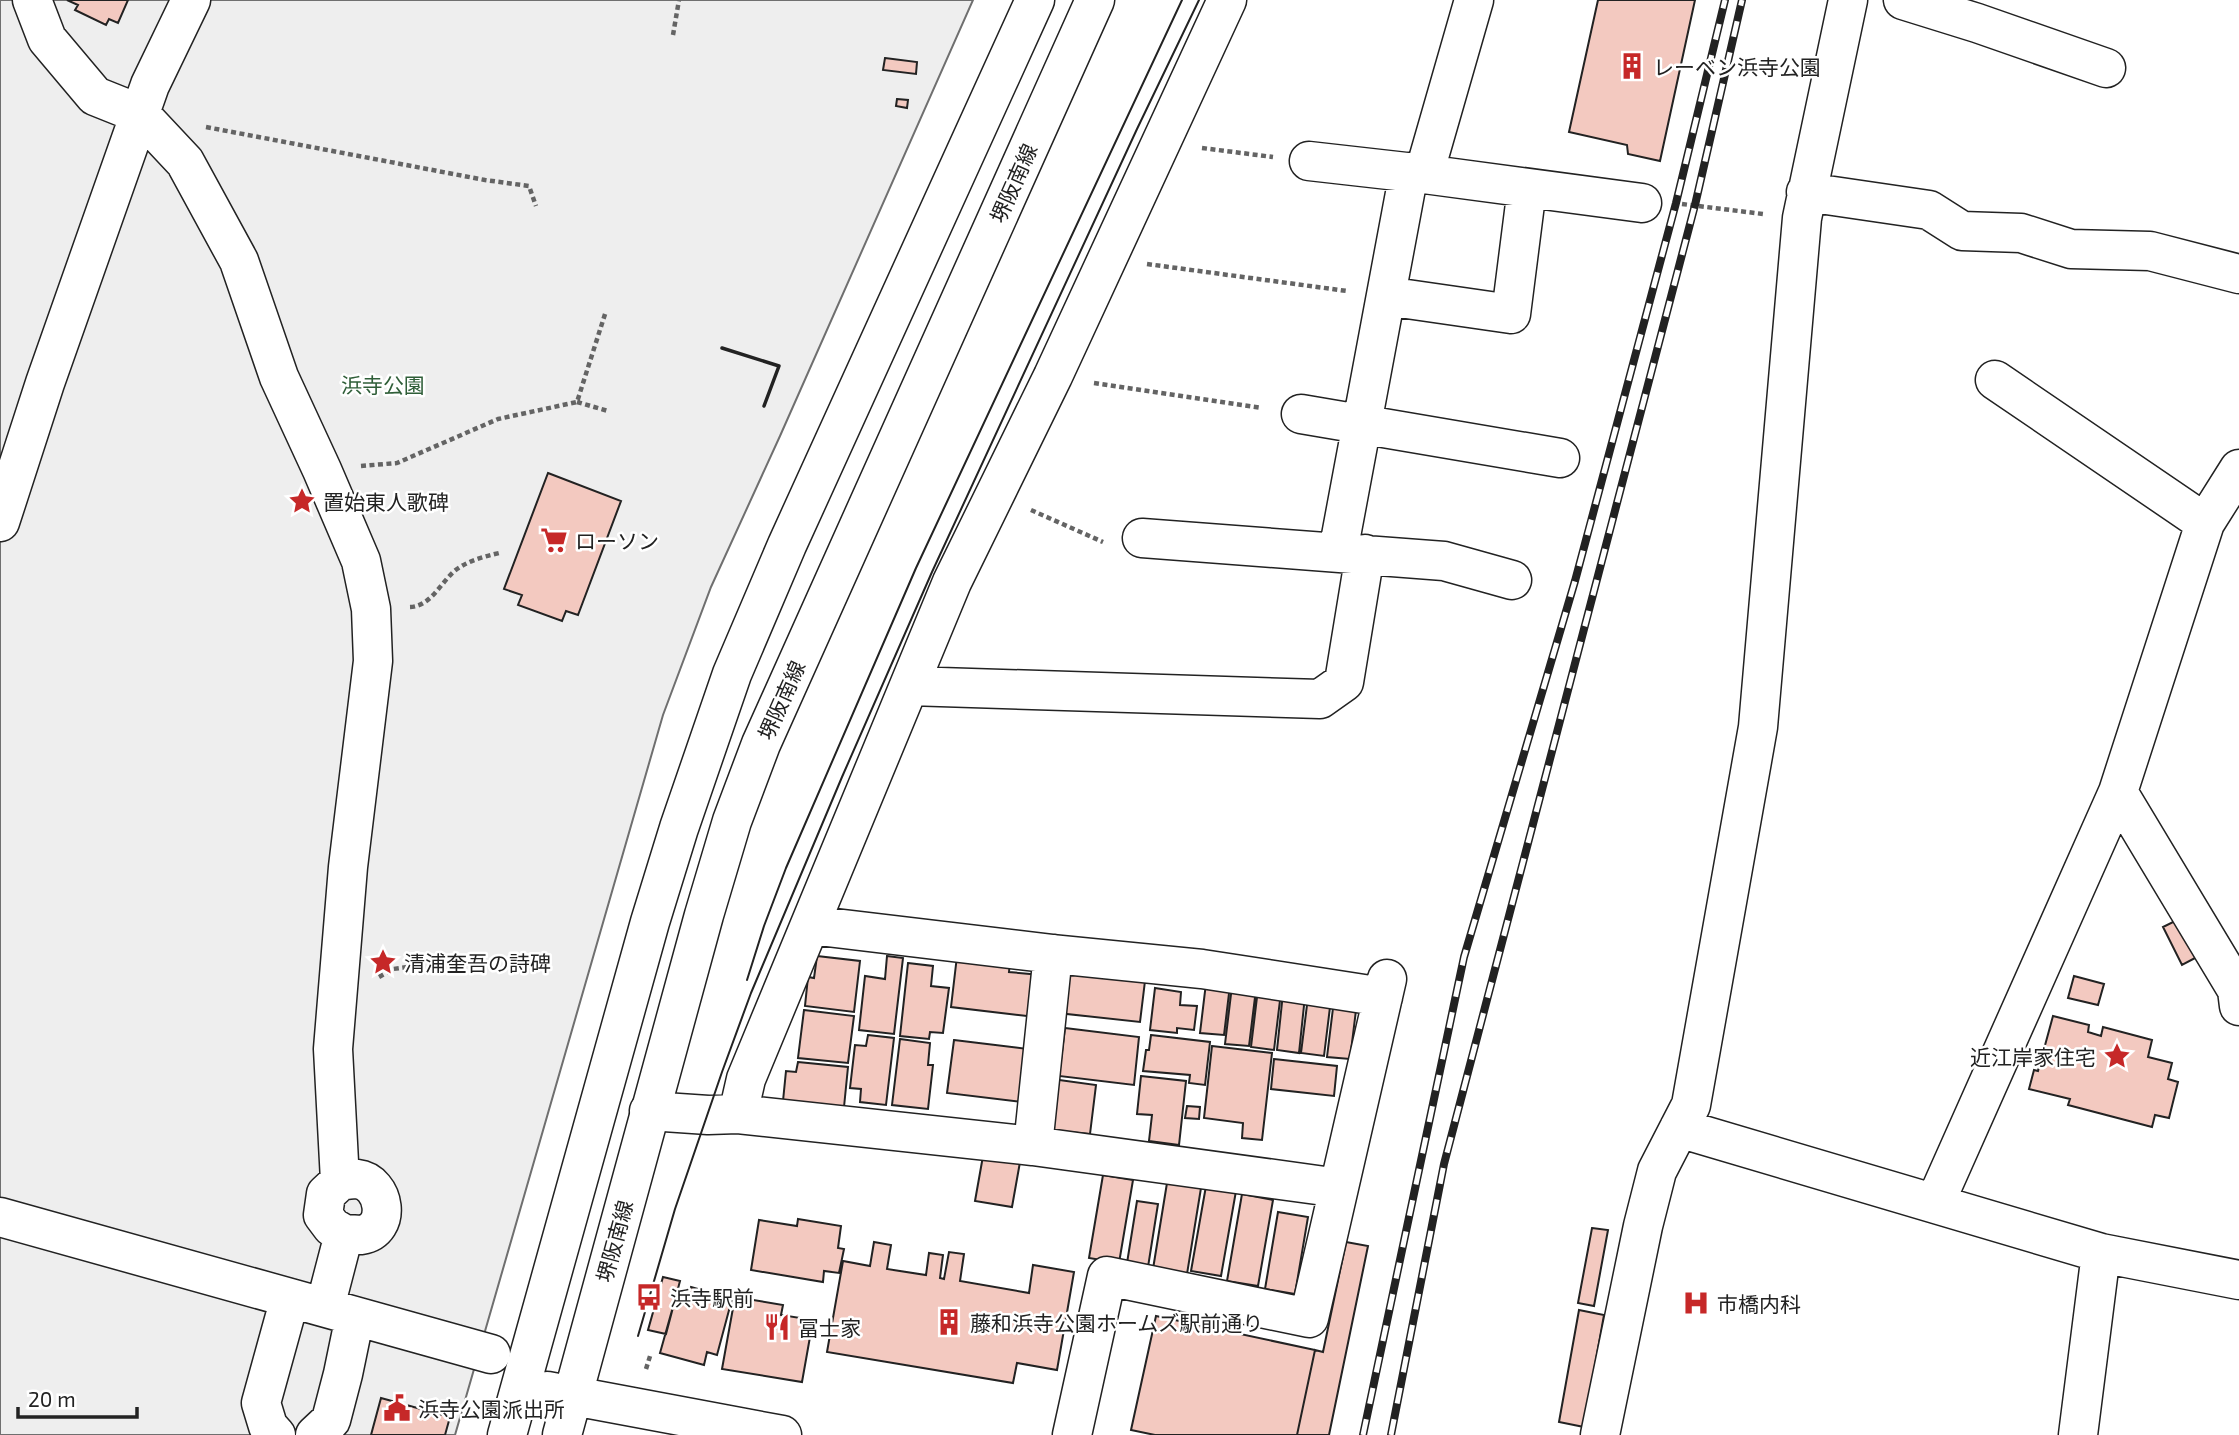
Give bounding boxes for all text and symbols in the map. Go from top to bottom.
building icon: レーベン浜寺公園 [1617,51,1647,81]
place label: レーベン浜寺公園 [1653,54,1821,79]
street label: 堺阪南線 [984,140,1042,226]
park label: 浜寺公園 [341,372,425,397]
place icon: 置始東人歌碑 [287,486,317,516]
place label: 置始東人歌碑 [323,489,449,514]
supermarket icon: ローソン [539,525,569,555]
place label: ローソン [575,528,659,553]
street label: 堺阪南線 [752,657,810,743]
place icon: 清浦奎吾の詩碑 [368,947,398,977]
place label: 清浦奎吾の詩碑 [404,950,551,975]
place icon: 近江岸家住宅 [2102,1041,2132,1071]
place label: 近江岸家住宅 [1970,1044,2096,1069]
street label: 堺阪南線 [591,1197,637,1285]
bus stop icon: 浜寺駅前 [634,1282,664,1312]
place label: 浜寺駅前 [670,1285,754,1310]
hospital icon: 市橋内科 [1681,1288,1711,1318]
place label: 市橋内科 [1717,1291,1801,1316]
building icon: 藤和浜寺公園ホームズ駅前通り [934,1307,964,1337]
place label: 藤和浜寺公園ホームズ駅前通り [970,1310,1263,1335]
restaurant icon: 冨士家 [762,1312,792,1342]
place label: 冨士家 [798,1315,861,1340]
scale bar [18,1376,136,1420]
text: 20 m [28,1386,76,1411]
public building icon: 浜寺公園派出所 [382,1393,412,1423]
place label: 浜寺公園派出所 [418,1396,565,1421]

